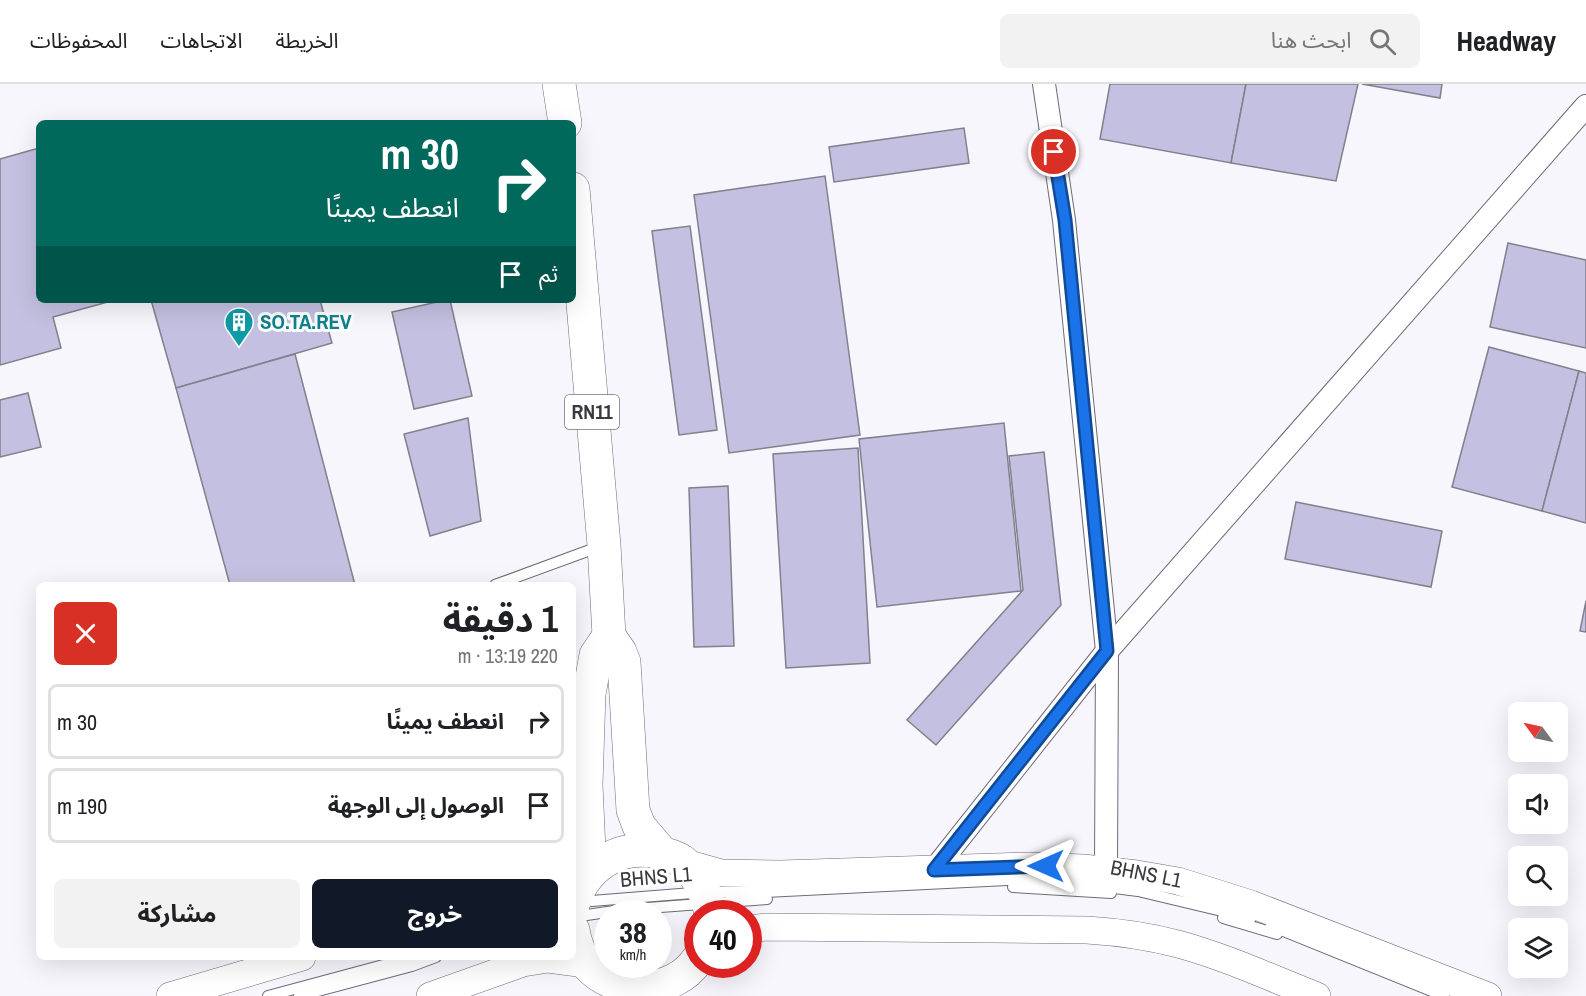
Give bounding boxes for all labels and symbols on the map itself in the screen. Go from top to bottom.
pin [1028,126,1079,177]
building icon: SO.TA.REV [223,306,255,348]
place label: SO.TA.REV [260,307,352,336]
road number: RN11 [565,395,619,429]
north arrow [1508,702,1568,762]
position arrow [1014,834,1078,898]
street label: BHNS L1 [1108,852,1185,895]
street label: BHNS L1 [619,859,693,894]
speed limit sign: 40 [684,900,762,978]

